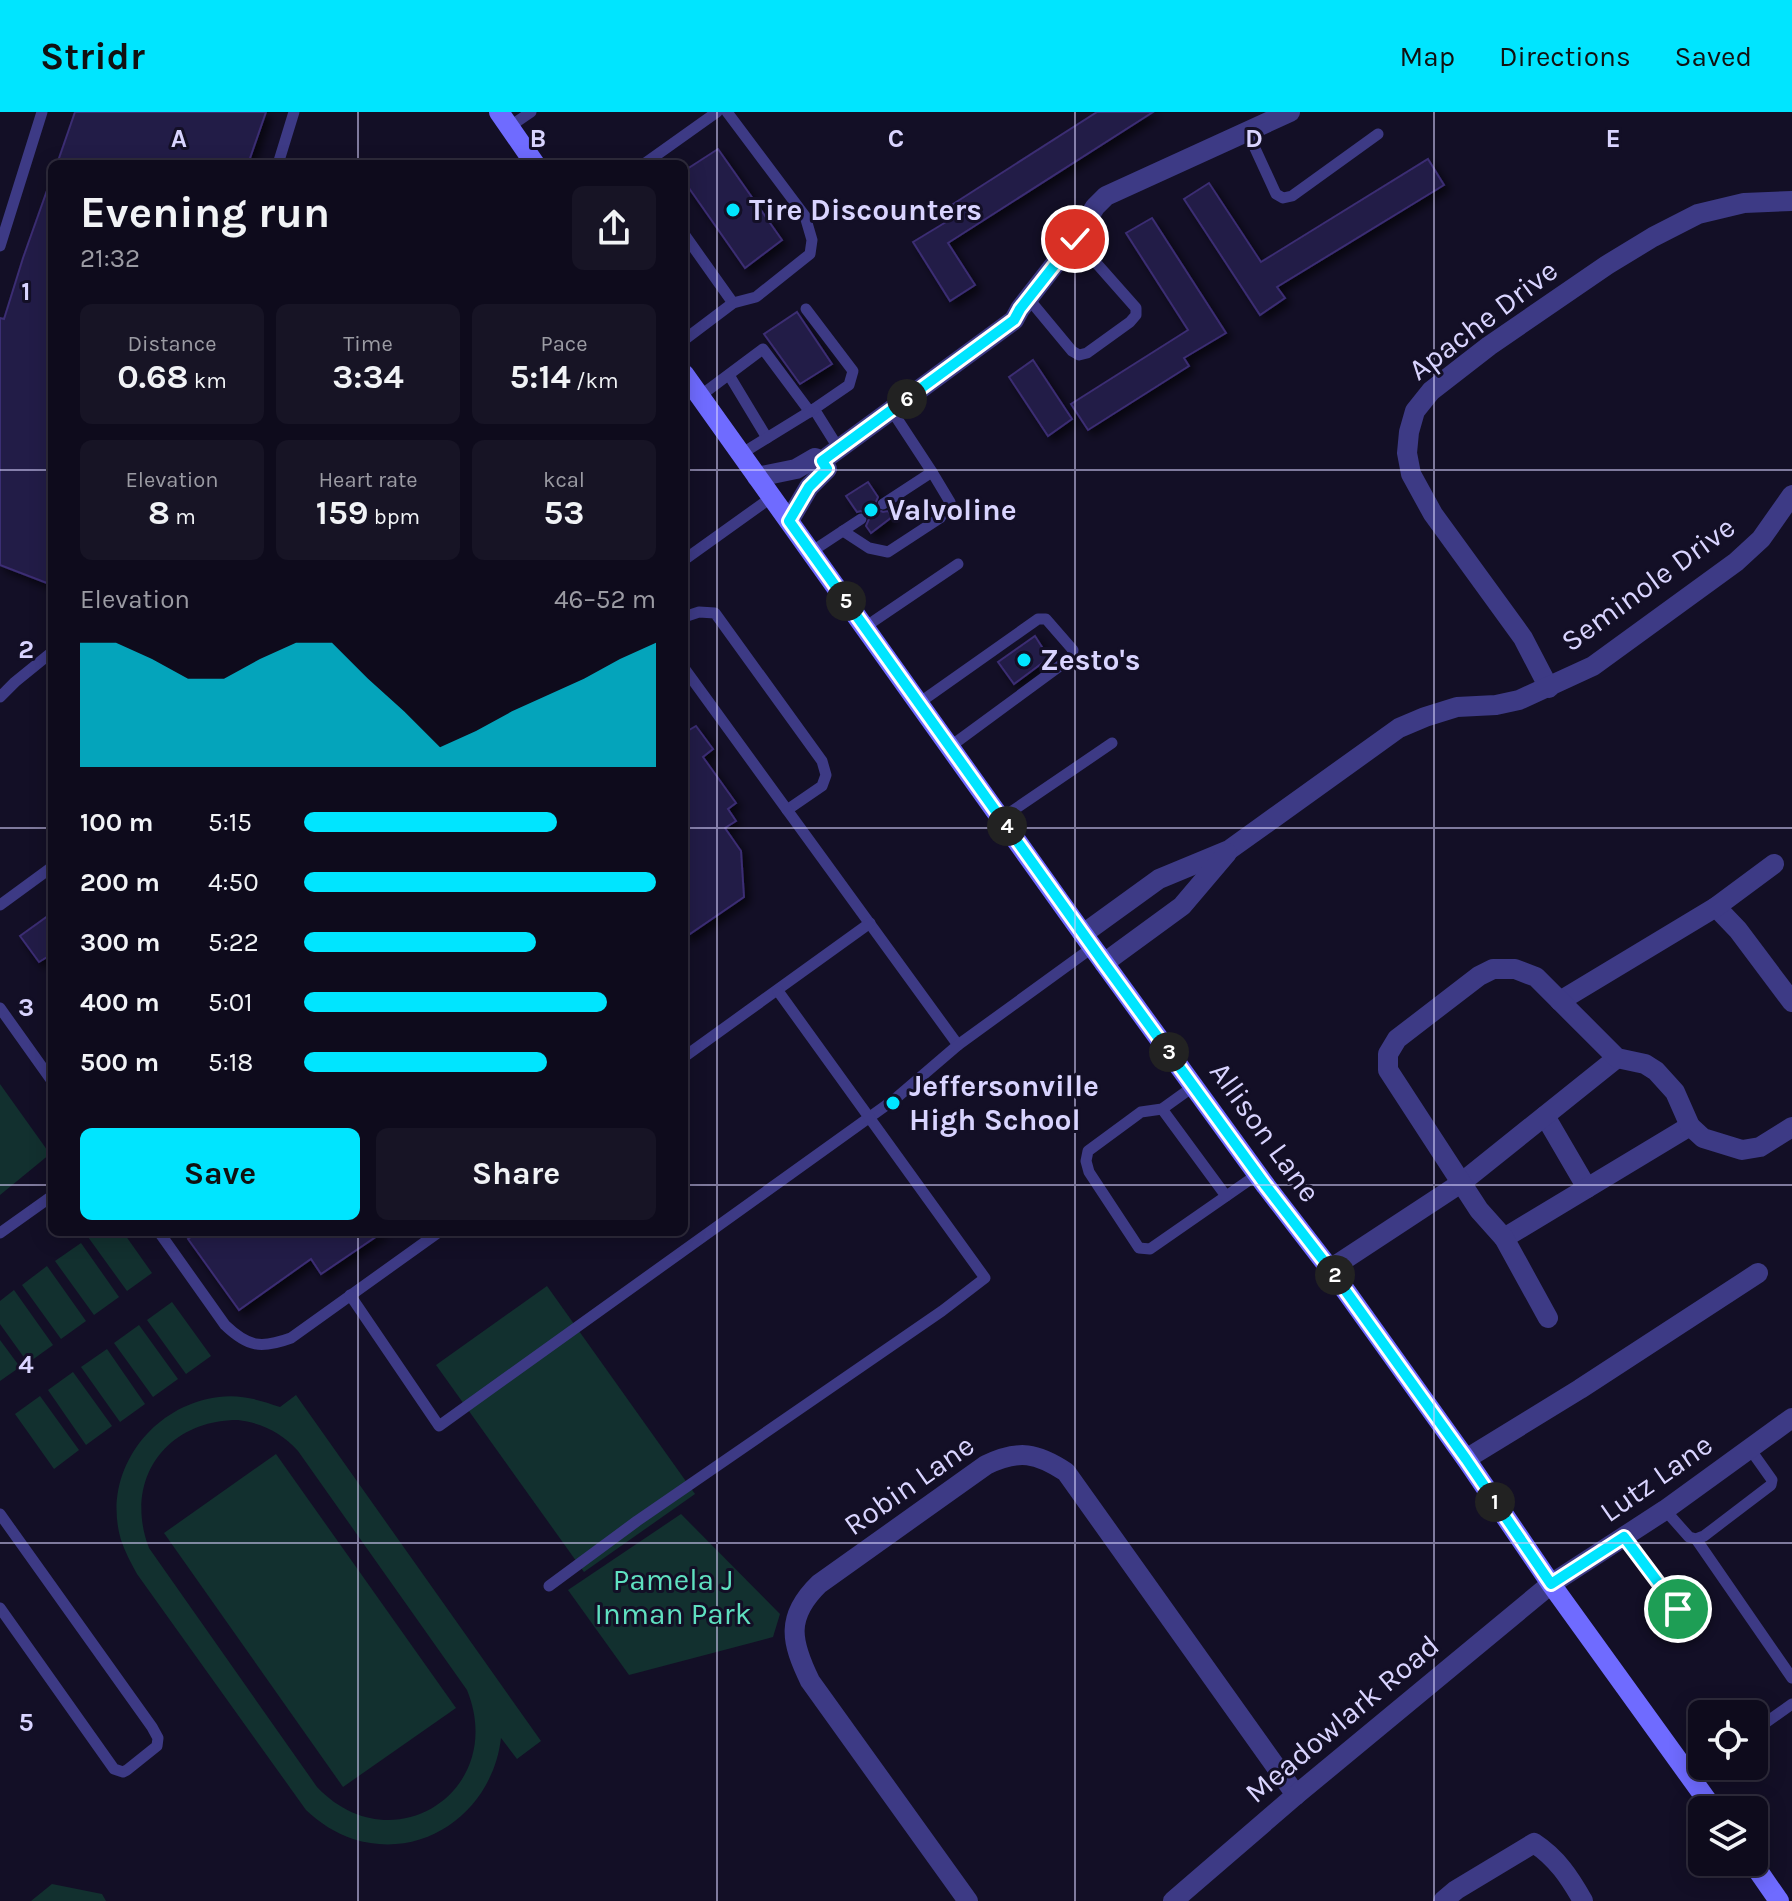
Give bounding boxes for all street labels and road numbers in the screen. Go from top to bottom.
street label: Apache Drive [1401,252,1565,388]
street label: Seminole Drive [1554,509,1742,659]
street label: Allison Lane [1202,1055,1328,1209]
street label: Lutz Lane [1593,1426,1719,1530]
street label: Robin Lane [837,1427,981,1543]
street label: Meadowlark Road [1238,1627,1446,1811]

